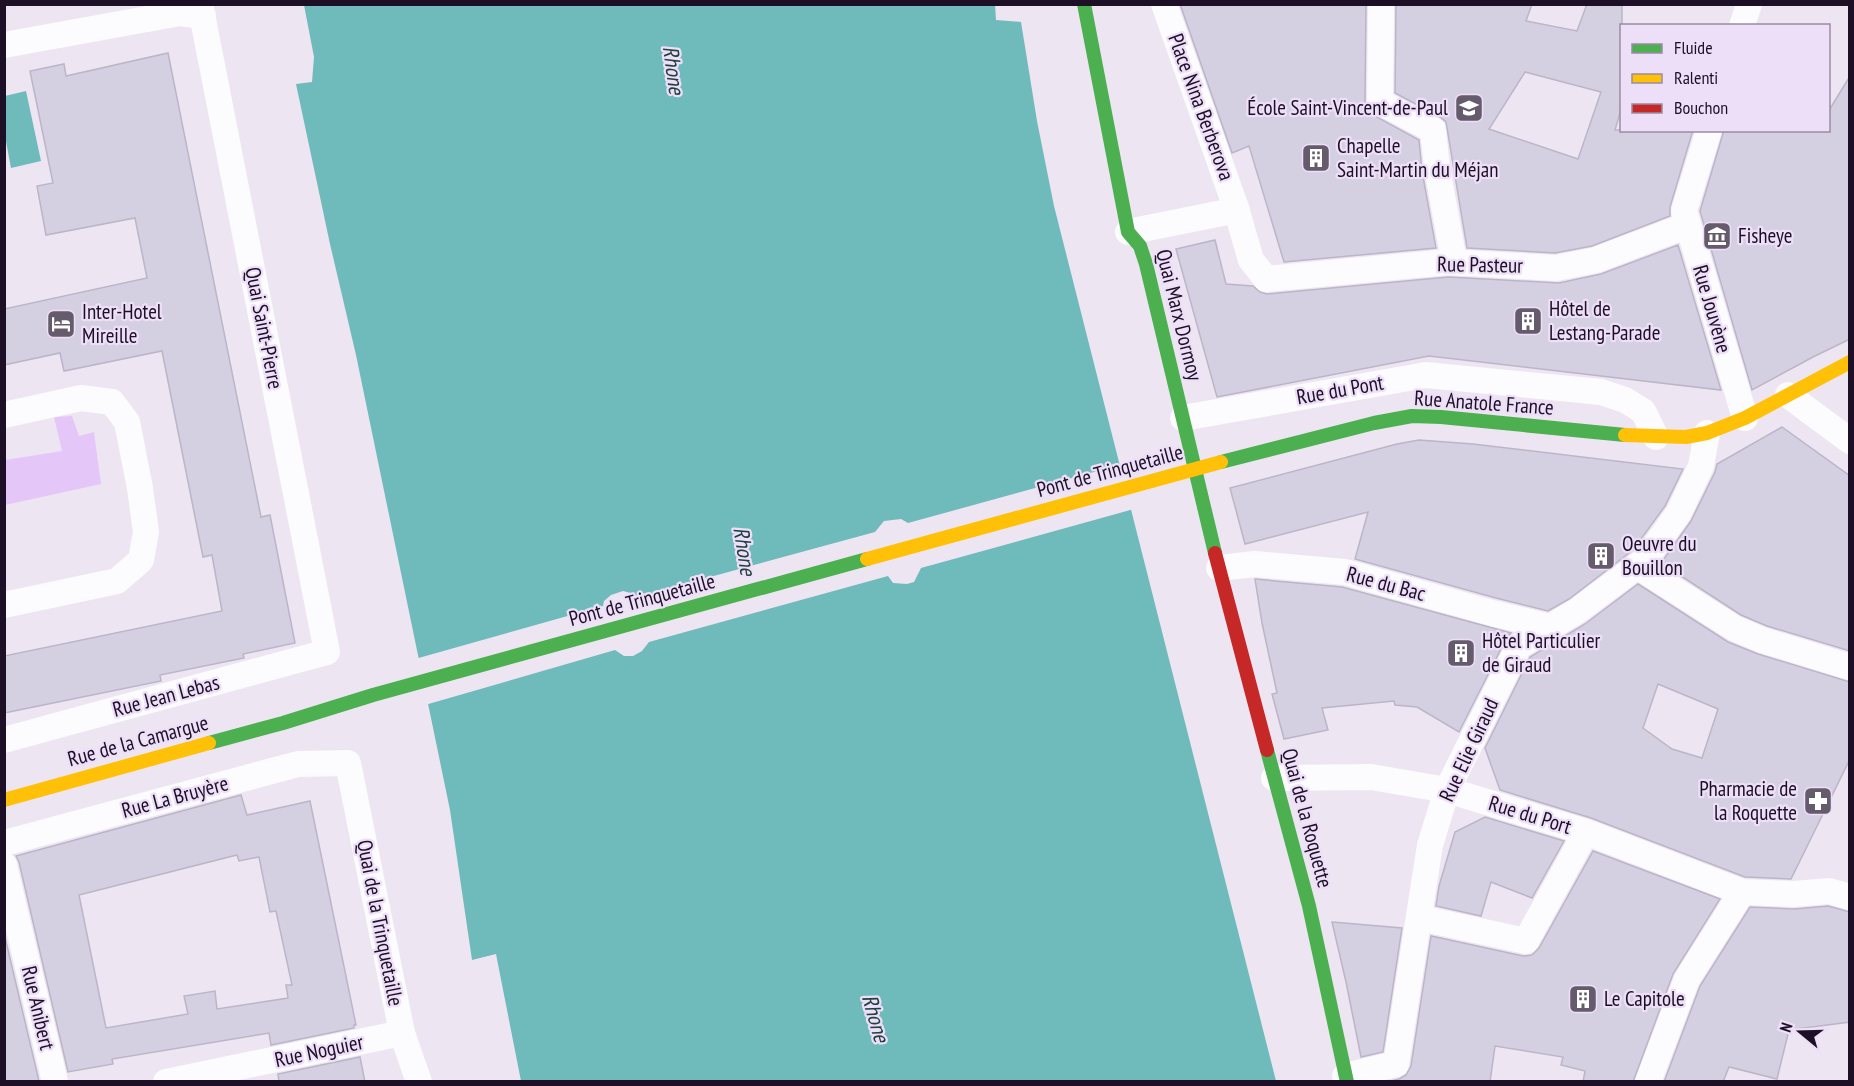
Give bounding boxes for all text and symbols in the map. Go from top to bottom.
legend [1620,24,1830,132]
street label: Place Nina Berberova [1162,30,1241,184]
text: Fluide [1674,36,1713,59]
water label: Rhone [657,44,692,98]
text: Ralenti [1674,66,1718,89]
school or university icon: École Saint-Vincent-de-Paul [1453,92,1485,124]
place label: École Saint-Vincent-de-Paul [1247,94,1448,121]
text: Bouchon [1674,96,1728,119]
place label: Chapelle Saint-Martin du Méjan [1337,132,1498,183]
building icon: Chapelle Saint-Martin du Méjan [1300,142,1332,174]
museum icon: Fisheye [1701,220,1733,252]
place label: Fisheye [1738,222,1792,249]
street label: Quai Marx Dormoy [1150,246,1209,383]
street label: Rue Pasteur [1437,250,1523,279]
street label: Rue Jouvène [1687,262,1738,356]
street label: Quai Saint-Pierre [239,265,290,391]
place label: Hôtel de Lestang-Parade [1549,295,1660,346]
place label: Inter-Hotel Mireille [82,298,162,349]
building icon: Hôtel de Lestang-Parade [1512,305,1544,337]
hotel icon: Inter-Hotel Mireille [45,308,77,340]
street label: Rue du Pont [1294,369,1386,410]
street label: Rue Anatole France [1413,384,1555,421]
street label: Pont de Trinquetaille [1034,438,1186,503]
water label: Rhone [727,525,763,579]
place label: Oeuvre du Bouillon [1622,530,1697,581]
building icon: Oeuvre du Bouillon [1585,540,1617,572]
street label: Rue du Bac [1344,560,1429,607]
street label: Pont de Trinquetaille [566,567,718,632]
place label: Hôtel Particulier de Giraud [1482,627,1601,678]
building icon: Hôtel Particulier de Giraud [1445,637,1477,669]
street label: Rue Jean Lebas [110,668,222,723]
street label: Rue Elie Giraud [1433,694,1504,806]
street label: Rue de la Camargue [64,709,211,772]
street label: Quai de la Roquette [1276,745,1339,891]
street label: Rue La Bruyère [119,769,231,824]
place label: Pharmacie de la Roquette [1699,775,1797,826]
pharmacy icon: Pharmacie de la Roquette [1802,785,1834,817]
street label: Rue du Port [1486,789,1575,840]
street label: Quai de la Trinquetaille [351,838,410,1008]
street label: Rue Anibert [16,963,61,1053]
building icon: Le Capitole [1567,983,1599,1015]
place label: Le Capitole [1604,985,1685,1012]
water label: Rhone [856,991,897,1047]
north arrow [1770,1002,1830,1062]
text: N [1775,1020,1797,1034]
street label: Rue Noguier [272,1028,366,1073]

